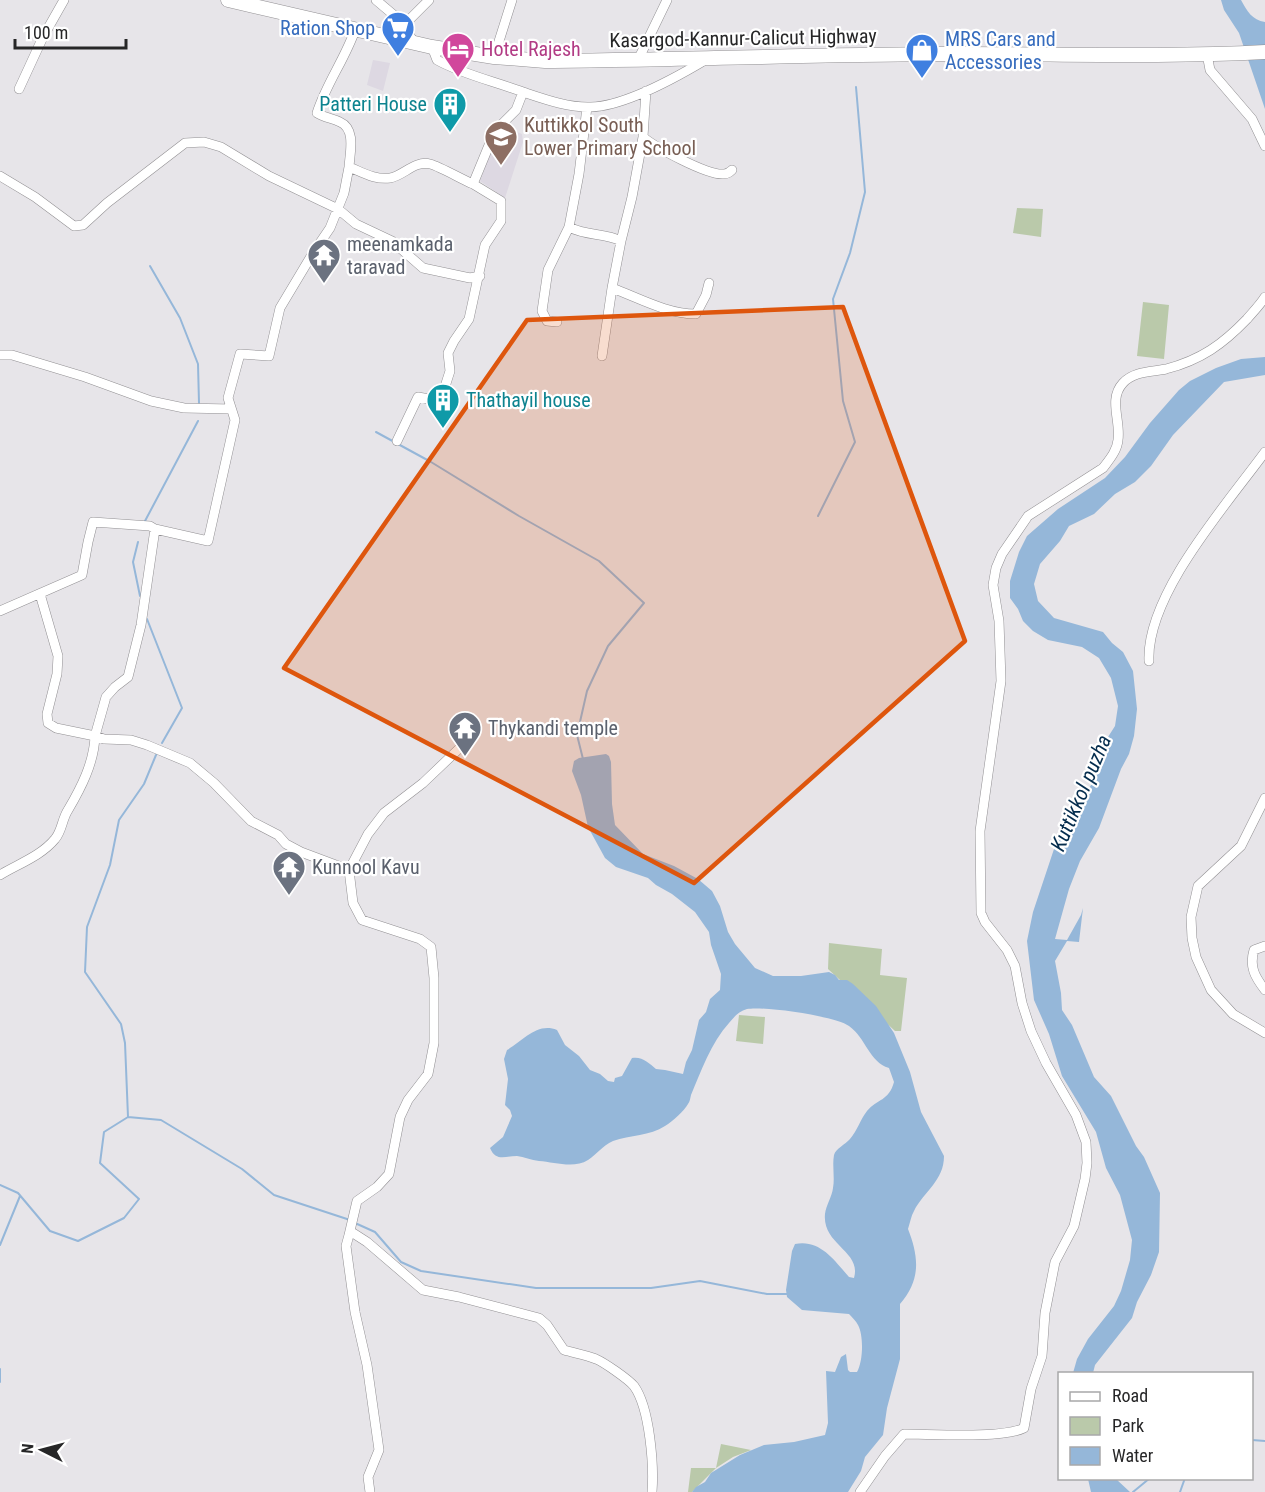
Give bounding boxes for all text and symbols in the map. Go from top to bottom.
supermarket icon: Ration Shop [380,10,416,57]
scale bar [15,12,126,50]
place label: Ration Shop [280,16,375,40]
text: 100 m [24,22,68,43]
street label: Kasargod-Kannur-Calicut Highway [609,24,877,52]
place label: MRS Cars and Accessories [945,27,1056,74]
hotel icon: Hotel Rajesh [440,31,476,78]
shop icon: MRS Cars and Accessories [904,32,940,79]
place label: Hotel Rajesh [481,37,581,61]
building icon: Patteri House [432,86,468,133]
place label: Patteri House [319,92,427,116]
place label: Kuttikkol South Lower Primary School [524,113,696,160]
school or university icon: Kuttikkol South Lower Primary School [483,119,519,166]
place label: meenamkada taravad [347,232,453,279]
temple icon: meenamkada taravad [306,237,342,284]
building icon: Thathayil house [425,382,461,429]
place label: Thathayil house [466,388,591,412]
temple icon: Thykandi temple [447,710,483,757]
place label: Thykandi temple [488,716,618,740]
water label: Kuttikkol puzha [1046,731,1116,855]
temple icon: Kunnool Kavu [271,849,307,896]
place label: Kunnool Kavu [312,855,420,879]
legend [1058,1372,1253,1480]
text: Road [1112,1385,1148,1406]
text: Park [1112,1415,1144,1436]
north arrow [12,1420,72,1480]
text: N [18,1443,38,1454]
text: Water [1112,1445,1154,1466]

